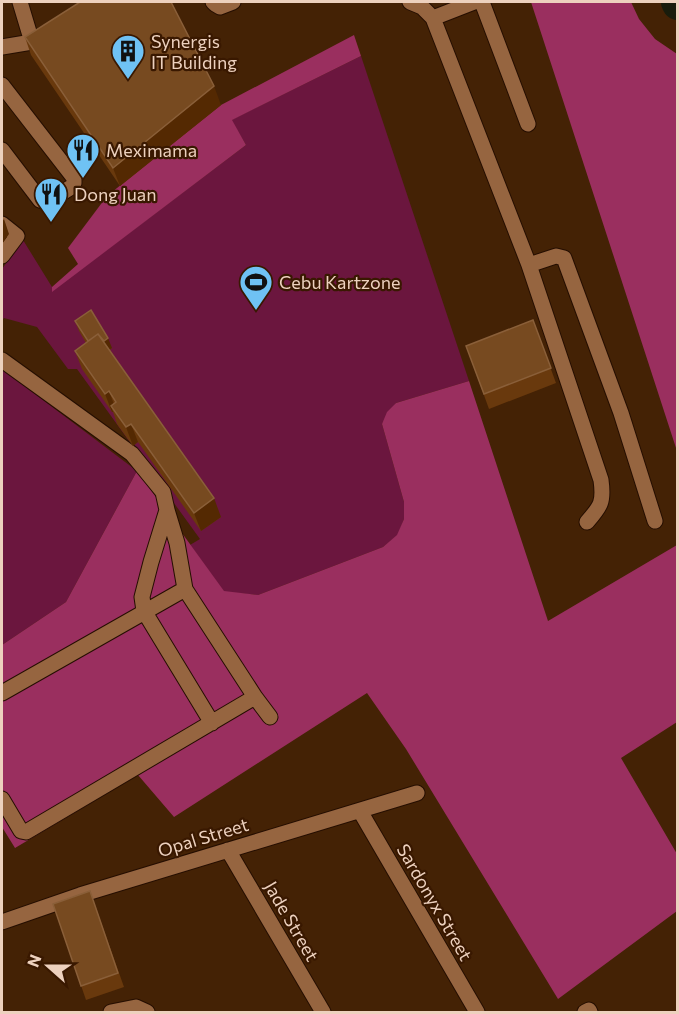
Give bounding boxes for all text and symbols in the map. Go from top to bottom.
place label: Synergis IT Building [151,30,237,73]
building icon: Synergis IT Building [110,33,146,80]
restaurant icon: Meximama [65,132,101,179]
place label: Meximama [106,139,197,161]
restaurant icon: Dong Juan [33,176,69,223]
place label: Dong Juan [74,183,157,205]
sports icon: Cebu Kartzone [238,264,274,311]
place label: Cebu Kartzone [279,271,401,293]
street label: Opal Street [155,813,251,861]
street label: Sardonyx Street [393,840,477,964]
street label: Jade Street [260,877,324,965]
north arrow [18,936,78,996]
text: N [23,951,45,969]

